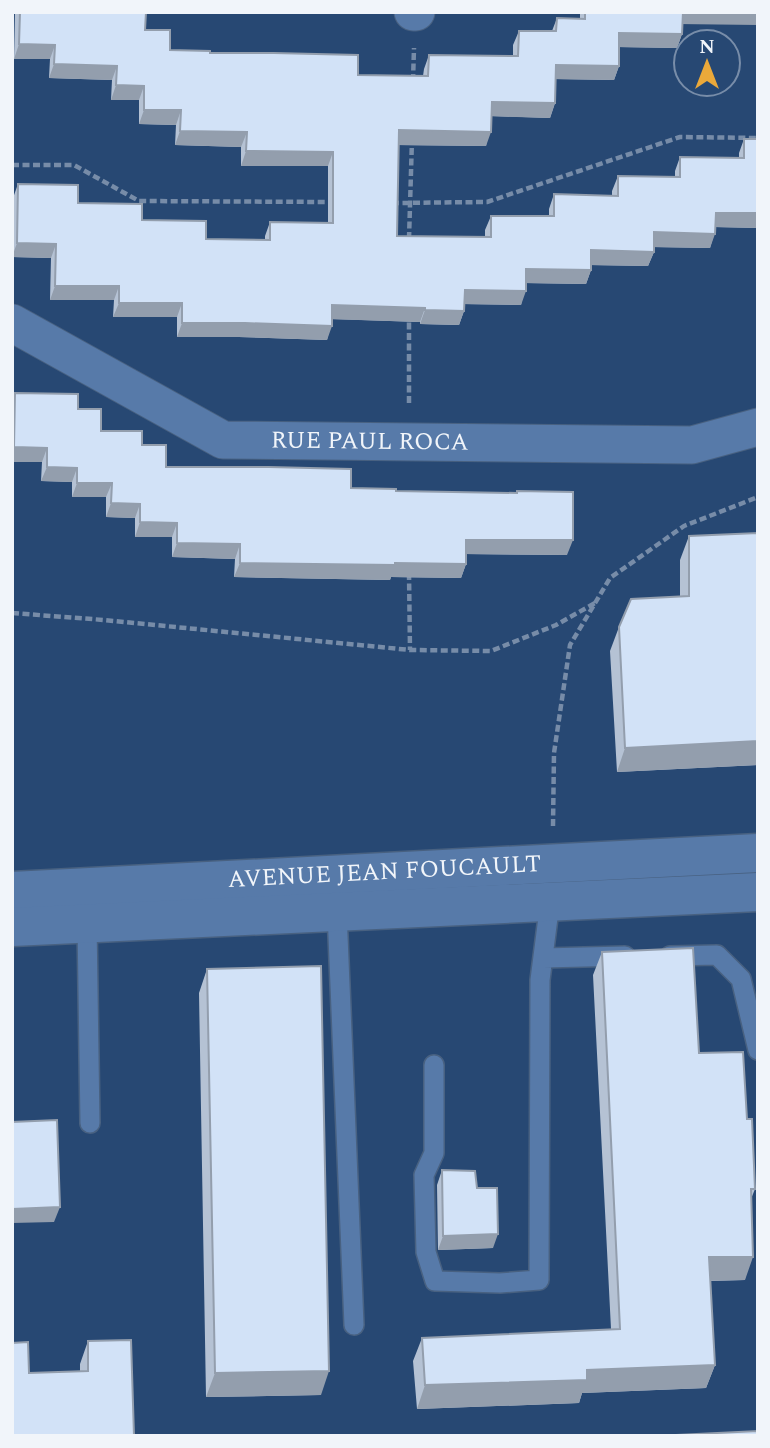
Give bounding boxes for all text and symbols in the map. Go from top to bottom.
north arrow [672,28,742,98]
text: N [699,33,715,62]
street label: RUE PAUL ROCA [271,423,469,461]
street label: AVENUE JEAN FOUCAULT [227,846,542,898]

